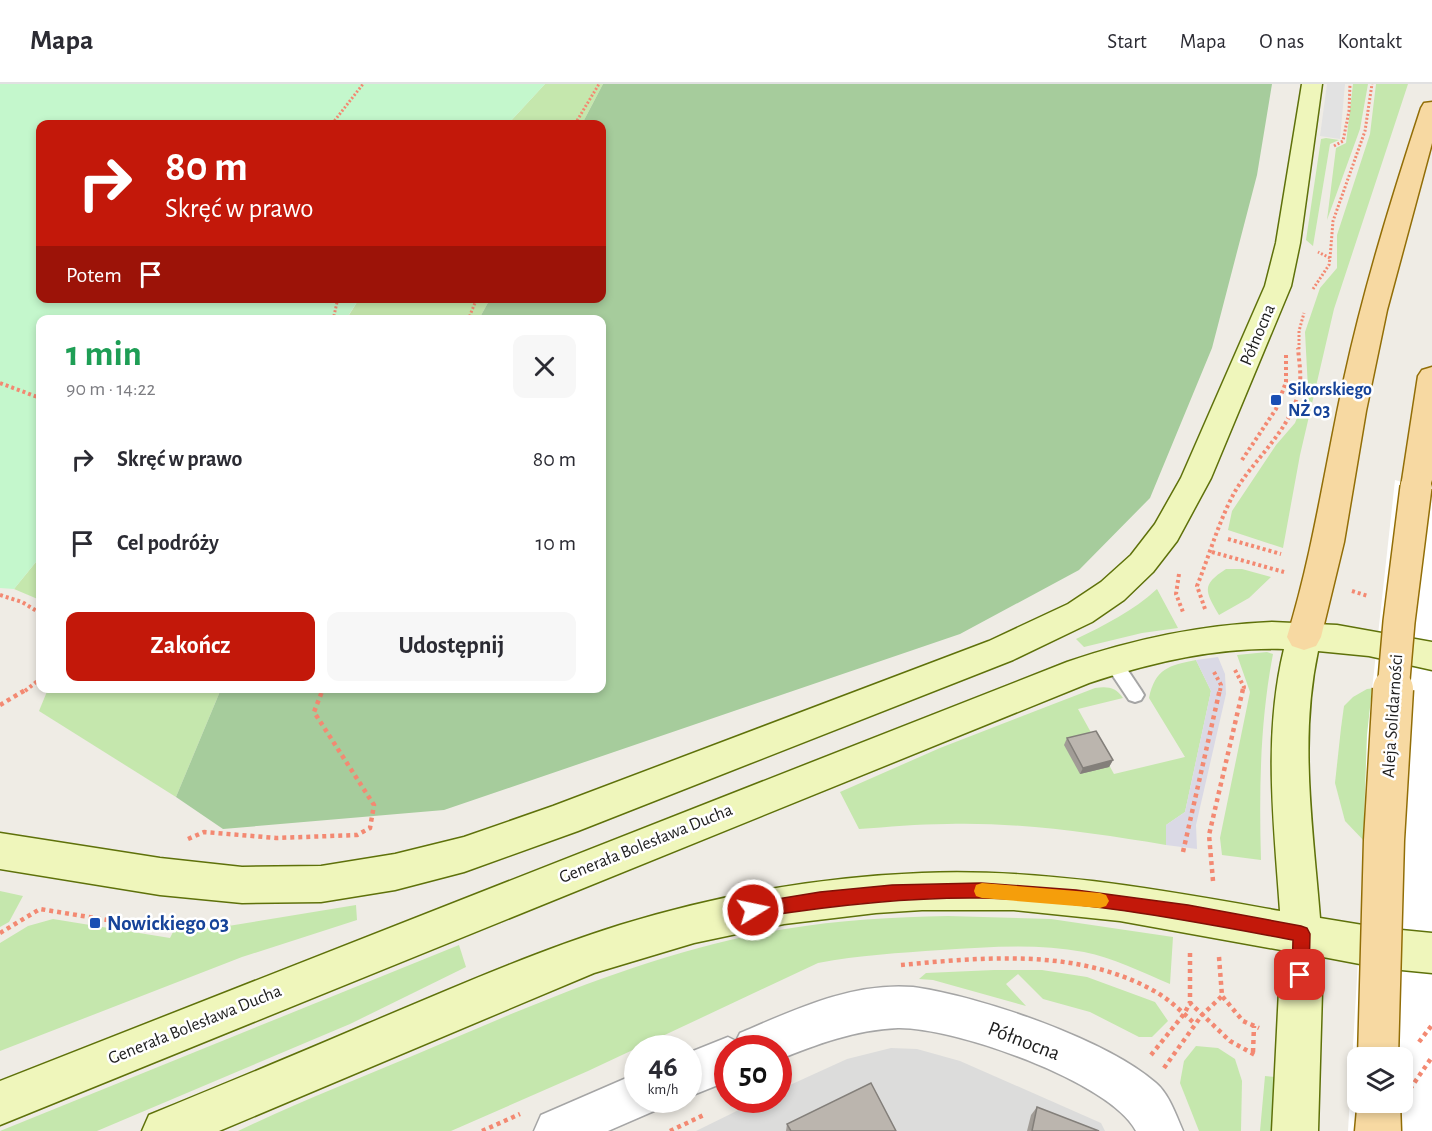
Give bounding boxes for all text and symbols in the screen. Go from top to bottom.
text: Mapa [30,27,93,55]
text: Start [1107,31,1147,52]
text: Mapa [1180,31,1226,52]
text: O nas [1259,31,1304,52]
text: Kontakt [1337,31,1402,52]
icon: right [66,144,144,222]
text: 80 m [165,146,248,188]
text: Skręć w prawo [165,195,314,222]
icon: arrive [134,258,167,291]
text: Potem [66,264,122,286]
street label: Północna [1237,302,1279,368]
button: close [513,335,576,398]
text: 1 min [66,336,142,372]
text: 90 m · 14:22 [66,379,156,399]
place label: Sikorskiego NŻ 03 [1288,381,1372,420]
marker: Sikorskiego NŻ 03 [1269,393,1283,407]
icon: right [66,443,99,476]
text: Skręć w prawo [117,448,242,470]
text: 80 m [533,448,576,470]
icon: arrive [66,527,99,560]
text: Cel podróży [117,532,219,554]
text: 10 m [536,532,576,554]
button: Zakończ [66,612,315,681]
button: Udostępnij [327,612,576,681]
street label: Aleja Solidarności [1380,653,1406,779]
street label: Generała Bolesława Ducha [557,801,735,887]
position arrow [721,878,785,942]
place label: Nowickiego 03 [107,913,229,934]
marker: Nowickiego 03 [88,916,102,930]
pin [1274,949,1325,1000]
icon: arrive [1283,958,1316,991]
street label: Generała Bolesława Ducha [106,982,284,1068]
street label: Północna [985,1018,1063,1064]
speed limit sign: 50 [714,1035,792,1113]
map controls [1347,1047,1413,1113]
button: layers [1347,1047,1413,1113]
text: 46 [648,1052,678,1082]
text: km/h [648,1082,678,1097]

